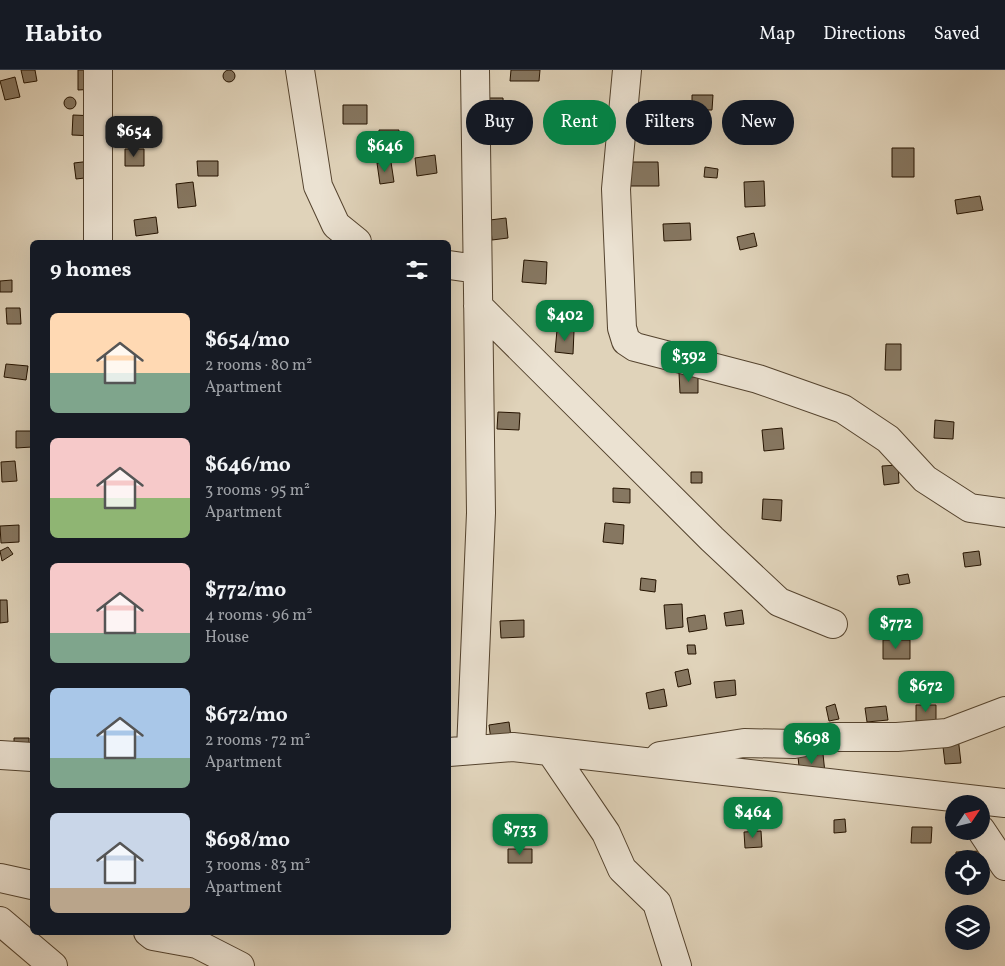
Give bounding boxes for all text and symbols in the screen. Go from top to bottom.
text: Habito [25,18,102,52]
text: Map [759,22,795,47]
text: Directions [823,22,906,47]
text: Saved [934,22,980,47]
chip: Buy [466,100,533,145]
chip: Rent [543,100,616,145]
chip: Filters [626,100,712,145]
chip: New [722,100,794,145]
pin: $654 [104,116,164,158]
text: $654 [116,121,152,143]
pin: $646 [355,131,415,173]
text: $646 [367,136,403,158]
text: 9 homes [50,256,131,285]
icon: filters [403,256,431,284]
pin: $402 [535,300,595,342]
text: $402 [547,305,583,327]
text: $654/mo [205,326,290,355]
icon: home [90,333,150,393]
pin: $392 [659,340,719,383]
text: $392 [672,346,706,368]
text: 2 rooms · 80 m² [205,355,312,377]
text: Apartment [205,377,282,399]
text: $646/mo [205,451,291,480]
icon: home [90,458,150,518]
text: 3 rooms · 95 m² [205,480,310,502]
text: Apartment [205,502,282,524]
text: $772/mo [205,576,286,605]
icon: home [90,583,150,643]
text: 4 rooms · 96 m² [205,605,312,627]
pin: $772 [866,608,926,650]
text: $772 [880,613,912,635]
text: House [205,627,249,649]
pin: $672 [896,670,956,713]
text: $672 [909,676,943,698]
text: $672/mo [205,701,288,730]
icon: home [90,708,150,768]
pin: $698 [782,722,842,765]
text: $698 [794,728,830,750]
text: 2 rooms · 72 m² [205,730,310,752]
text: Apartment [205,752,282,774]
north arrow [945,795,990,840]
map controls [945,795,990,950]
pin: $464 [723,796,783,839]
text: $464 [735,802,771,824]
pin: $733 [490,814,550,856]
text: $733 [504,819,536,841]
text: $698/mo [205,826,290,855]
icon: home [90,833,150,893]
button: locate [945,850,990,895]
text: 3 rooms · 83 m² [205,855,310,877]
text: Apartment [205,877,282,899]
button: layers [945,905,990,950]

